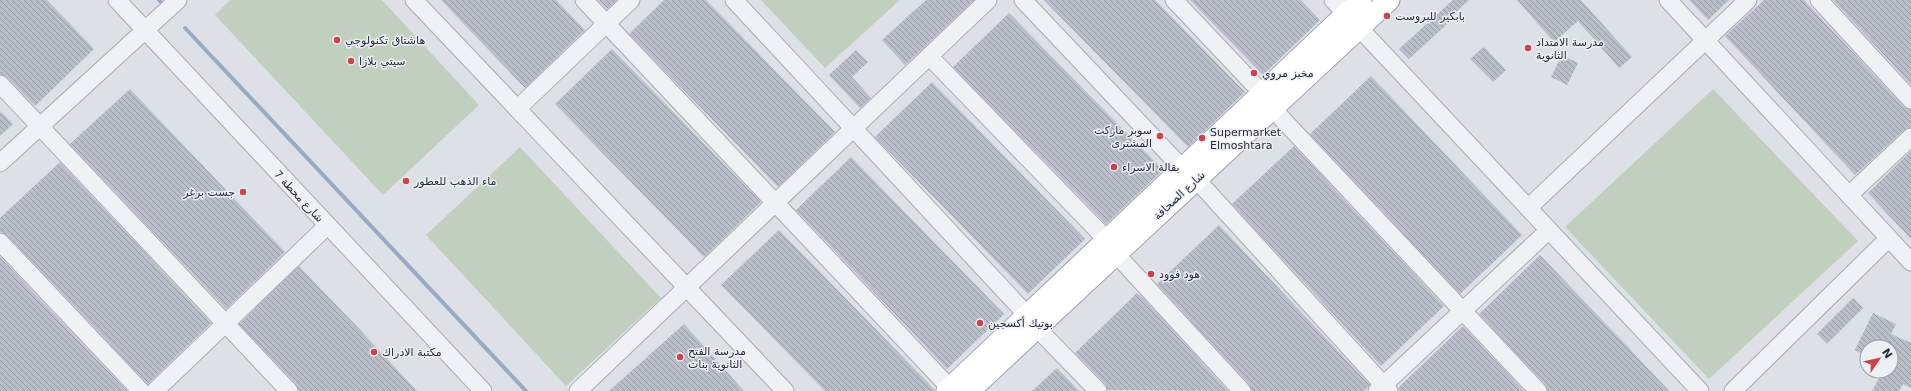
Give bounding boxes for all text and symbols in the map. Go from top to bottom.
place label: بابكير للبروست [1395,10,1465,23]
marker: بابكير للبروست [1382,11,1392,21]
place label: هاشتاق تكنولوجي [345,34,425,47]
marker: هاشتاق تكنولوجي [332,35,342,45]
place label: مدرسة الامتداد الثانوية [1536,36,1604,62]
marker: مدرسة الامتداد الثانوية [1523,43,1533,53]
place label: سيتي بلازا [359,55,406,68]
marker: سيتي بلازا [346,56,356,66]
place label: مخبز مروي [1262,67,1314,80]
marker: مخبز مروي [1249,68,1259,78]
place label: سوبر ماركت المشترى [1094,124,1152,150]
place label: Supermarket Elmoshtara [1210,126,1282,152]
marker: سوبر ماركت المشترى [1155,131,1165,141]
marker: Supermarket Elmoshtara [1197,133,1207,143]
place label: بقالة الاسراء [1122,161,1180,174]
marker: بقالة الاسراء [1109,162,1119,172]
street label: شارع محطة 7 [271,168,326,225]
street label: شارع الصحافة [1151,168,1208,222]
place label: ماء الذهب للعطور [413,175,497,188]
marker: ماء الذهب للعطور [401,176,411,186]
place label: جست برغر [182,186,235,199]
marker: جست برغر [238,187,248,197]
place label: هود فوود [1159,268,1200,281]
marker: هود فوود [1146,269,1156,279]
place label: بوتيك أكسجين [988,316,1053,330]
marker: بوتيك أكسجين [975,318,985,328]
north arrow [1859,339,1899,379]
place label: مدرسة الفتح الثانوية بنات [688,345,746,371]
place label: مكتبة الادراك [382,346,442,359]
text: N [1879,346,1895,361]
marker: مكتبة الادراك [369,347,379,357]
marker: مدرسة الفتح الثانوية بنات [675,352,685,362]

